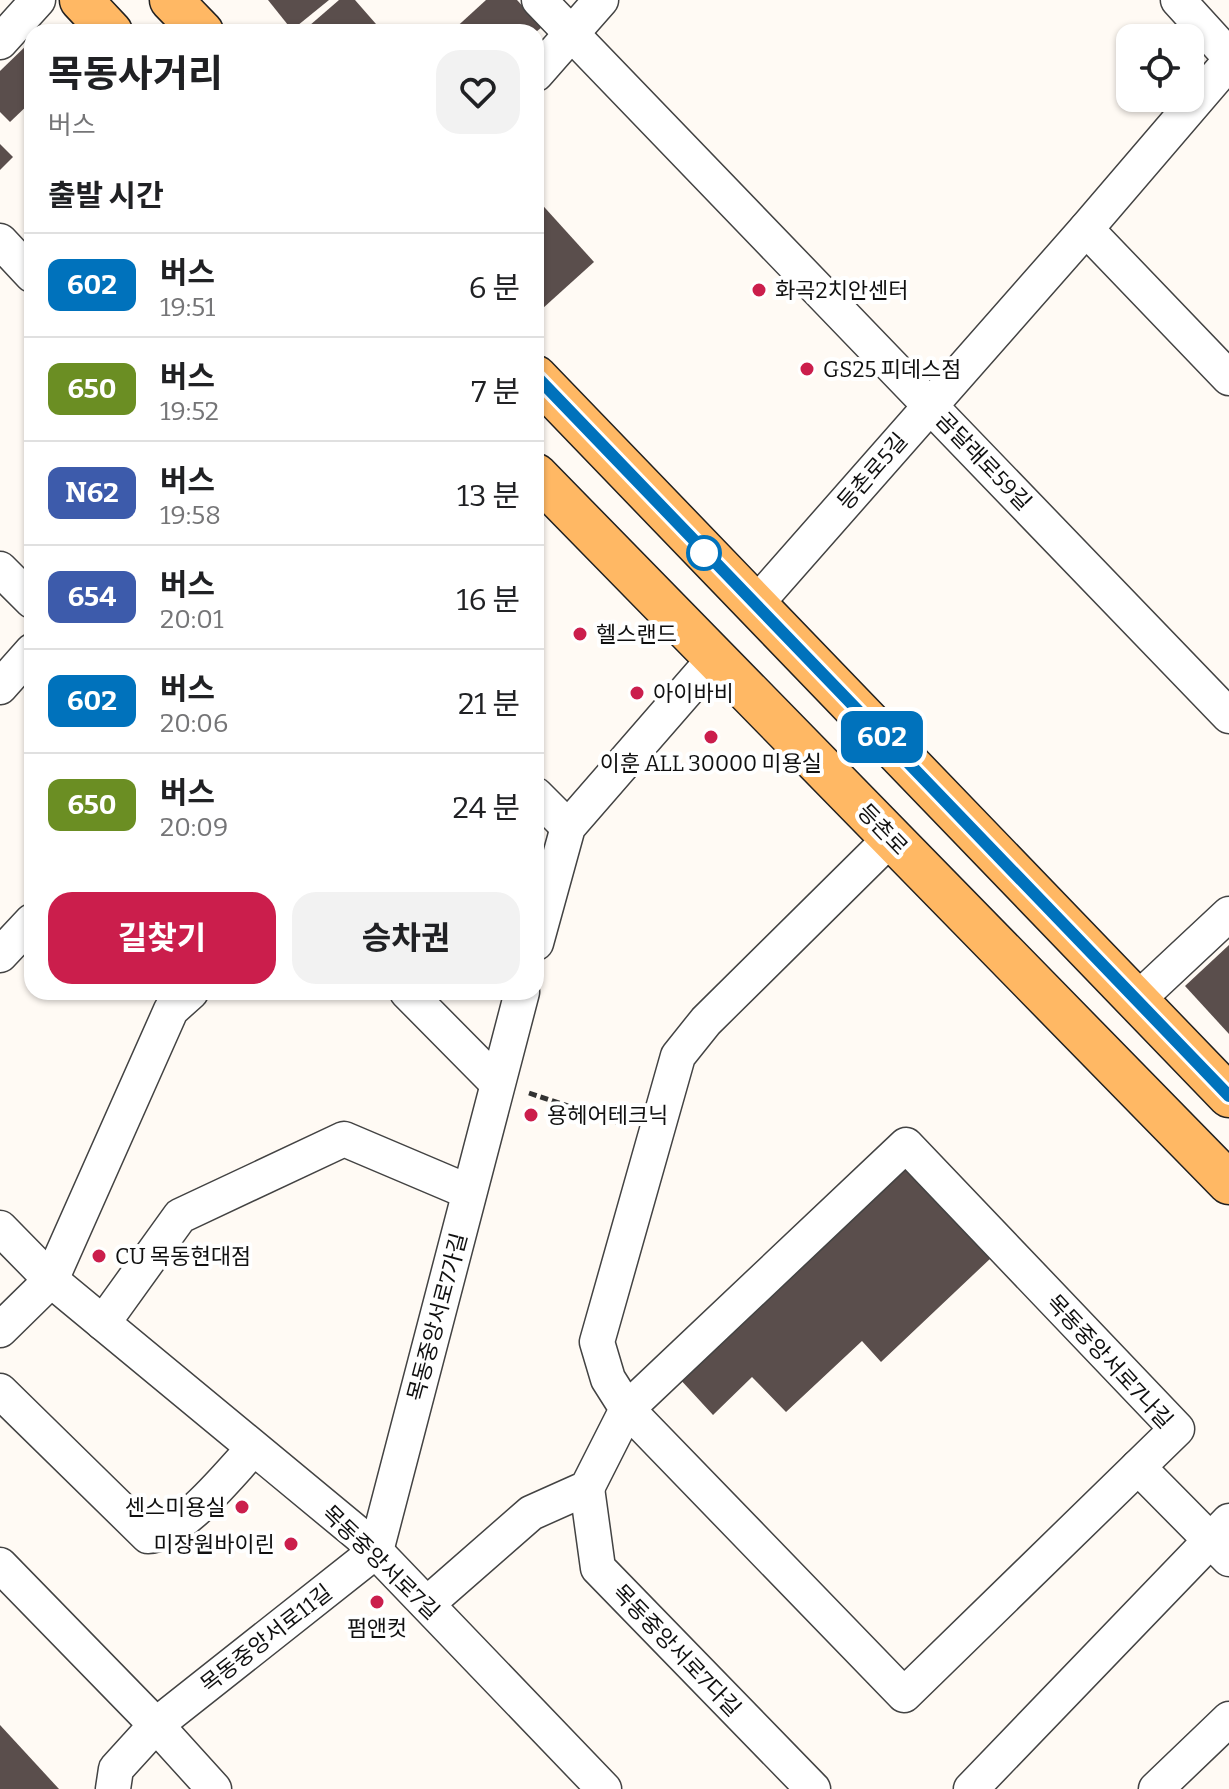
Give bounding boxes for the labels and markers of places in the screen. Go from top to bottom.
place label: 화곡2치안센터 [775,277,908,304]
marker: 화곡2치안센터 [750,281,768,299]
place label: GS25 피데스점 [823,356,962,383]
marker: GS25 피데스점 [798,360,816,378]
unlabelled marker [687,536,721,570]
place label: 헬스랜드 [596,621,677,648]
marker: 헬스랜드 [571,625,589,643]
place label: 아이바비 [653,680,734,707]
marker: 아이바비 [628,684,646,702]
marker: 이훈 ALL 30000 미용실 [702,728,720,746]
place label: 이훈 ALL 30000 미용실 [600,750,822,777]
place label: 용헤어테크닉 [547,1102,668,1129]
marker: 용헤어테크닉 [522,1106,540,1124]
place label: CU 목동현대점 [115,1243,251,1270]
marker: CU 목동현대점 [90,1247,108,1265]
place label: 센스미용실 [125,1494,226,1521]
marker: 센스미용실 [233,1498,251,1516]
place label: 미장원바이린 [154,1531,275,1558]
marker: 미장원바이린 [282,1535,300,1553]
marker: 펌앤컷 [368,1593,386,1611]
place label: 펌앤컷 [347,1615,407,1642]

